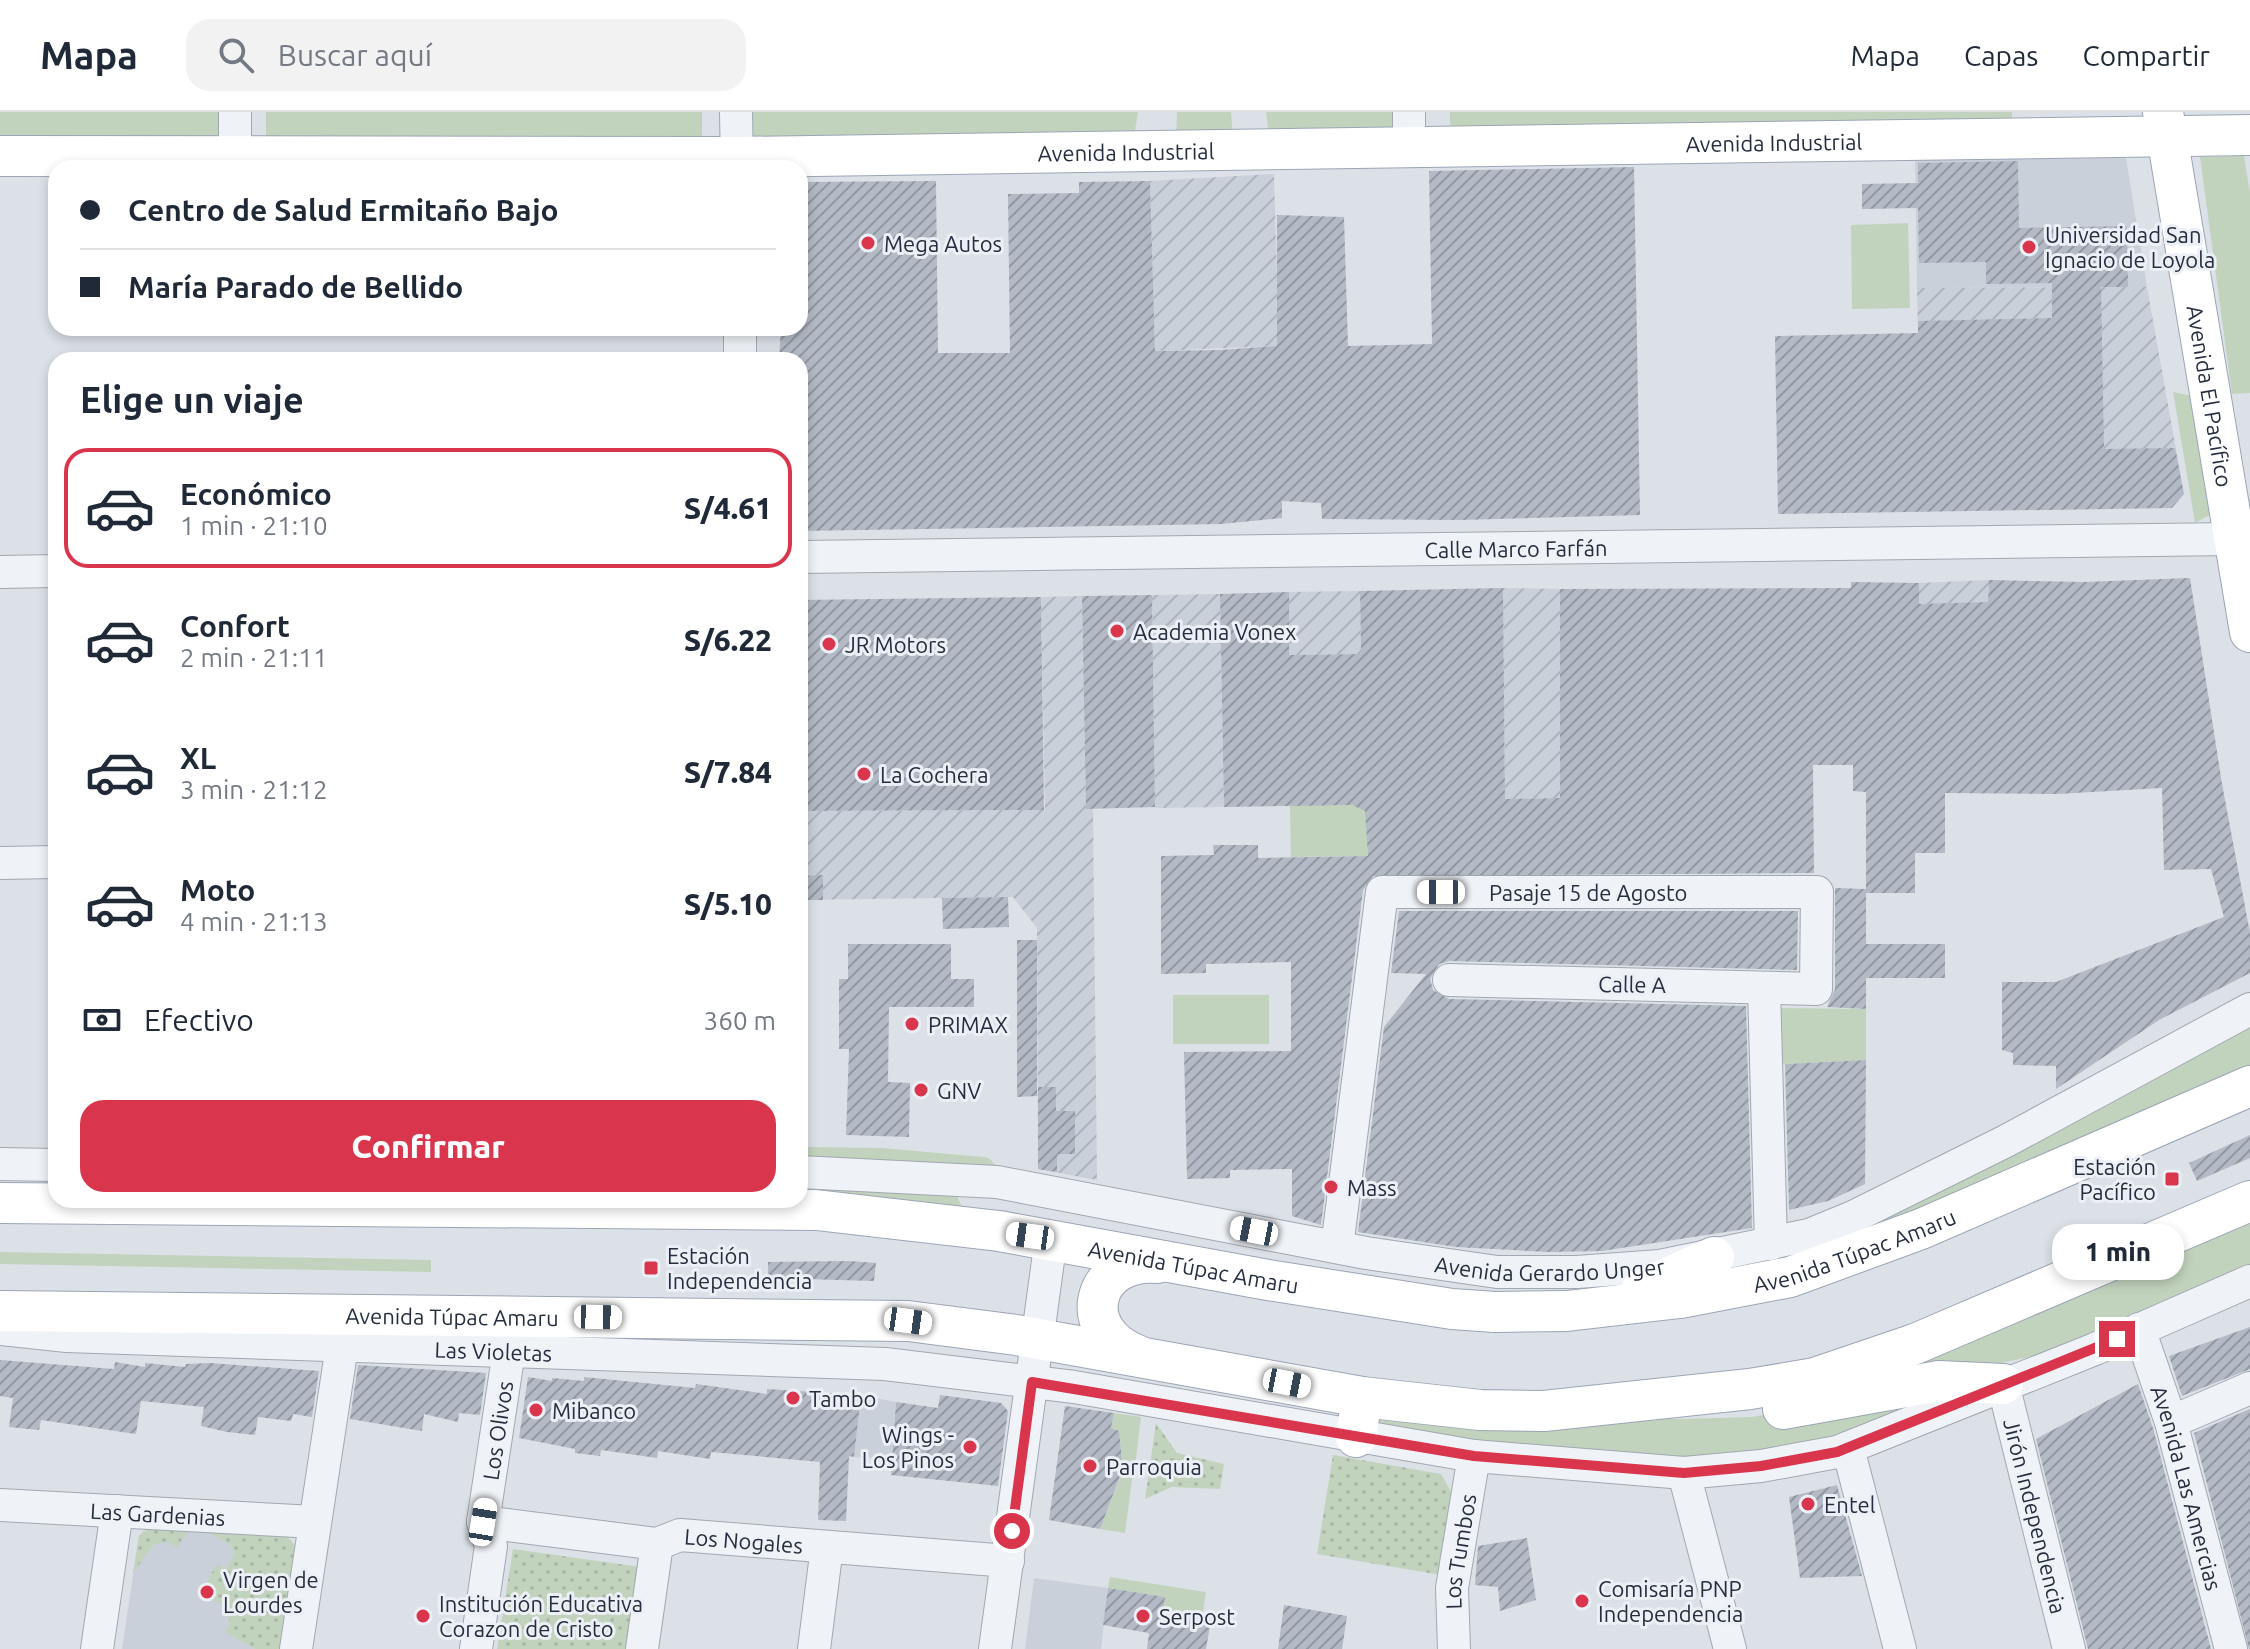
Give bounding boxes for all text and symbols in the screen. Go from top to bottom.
search box [186,19,746,91]
icon: search [214,33,258,77]
text: Mapa [40,34,138,76]
text: Buscar aquí [278,38,432,72]
text: Mapa [1850,40,1920,71]
text: Capas [1964,40,2039,71]
text: Compartir [2083,40,2210,71]
street label: Avenida Industrial [1685,128,1863,156]
street label: Avenida Industrial [1037,138,1215,165]
text: Centro de Salud Ermitaño Bajo [128,193,559,227]
place label: Universidad San Ignacio de Loyola [2045,222,2215,272]
place label: Mega Autos [884,231,1002,256]
marker: Mega Autos [859,234,877,252]
marker: Universidad San Ignacio de Loyola [2020,238,2038,256]
text: María Parado de Bellido [128,270,463,304]
street label: Avenida El Pacífico [2183,303,2238,489]
text: Elige un viaje [80,379,304,420]
icon: car [84,472,156,544]
text: Económico [180,477,332,511]
text: S/4.61 [684,491,772,525]
text: 1 min · 21:10 [180,511,328,540]
street label: Calle Marco Farfán [1424,534,1608,562]
icon: car [84,604,156,676]
text: Confort [180,609,290,643]
place label: Academia Vonex [1133,619,1296,644]
marker: Academia Vonex [1108,622,1126,640]
text: S/6.22 [684,623,772,657]
place label: JR Motors [845,632,946,657]
marker: JR Motors [820,635,838,653]
text: 2 min · 21:11 [180,643,328,672]
icon: car [84,736,156,808]
text: XL [180,741,216,775]
text: S/7.84 [684,755,772,789]
place label: La Cochera [880,762,988,787]
marker: La Cochera [855,765,873,783]
text: 3 min · 21:12 [180,775,328,804]
icon: car [84,868,156,940]
text: Moto [180,873,255,907]
car [1417,880,1465,904]
street label: Pasaje 15 de Agosto [1489,880,1687,905]
text: S/5.10 [684,887,772,921]
text: 4 min · 21:13 [180,907,328,936]
street label: Calle A [1598,971,1667,997]
icon: cash [80,998,124,1042]
text: Efectivo [144,1003,254,1037]
text: 360 m [704,1006,776,1035]
place label: PRIMAX [928,1012,1008,1037]
marker: PRIMAX [903,1015,921,1033]
place label: GNV [937,1078,981,1103]
marker: GNV [912,1081,930,1099]
button: Confirmar [80,1100,776,1192]
place label: Estación Pacífico [2073,1154,2156,1204]
marker: Estación Pacífico [2163,1170,2181,1188]
place label: Mass [1347,1175,1397,1200]
marker: Mass [1322,1178,1340,1196]
street label: Avenida Túpac Amaru [1751,1203,1959,1296]
car [1228,1215,1280,1247]
car [1005,1221,1055,1251]
callout: 1 min [2051,1223,2183,1279]
street label: Avenida Túpac Amaru [1086,1235,1301,1297]
text: 1 min [2085,1237,2151,1266]
place label: Estación Independencia [667,1243,812,1293]
street label: Avenida Gerardo Unger [1433,1251,1668,1285]
marker: Estación Independencia [642,1259,660,1277]
street label: Avenida Túpac Amaru [345,1302,559,1330]
car [574,1305,622,1329]
car [883,1306,933,1336]
route end [2099,1321,2135,1357]
street label: Las Violetas [434,1336,553,1365]
car [1261,1367,1313,1399]
street label: Los Olivos [477,1379,517,1482]
street label: Avenida Las Amercias [2147,1382,2227,1593]
place label: Tambo [809,1386,876,1411]
marker: Tambo [784,1389,802,1407]
place label: Mibanco [552,1398,636,1423]
marker: Mibanco [527,1401,545,1419]
street label: Jirón Independencia [2000,1416,2072,1616]
place label: Wings - Los Pinos [862,1422,954,1472]
marker: Wings - Los Pinos [961,1438,979,1456]
place label: Parroquia [1106,1454,1202,1479]
marker: Parroquia [1081,1457,1099,1475]
street label: Los Tumbos [1439,1492,1480,1610]
place label: Entel [1824,1492,1876,1517]
marker: Entel [1799,1495,1817,1513]
car [467,1496,499,1548]
street label: Las Gardenias [90,1497,226,1530]
route start [994,1513,1030,1549]
street label: Los Nogales [684,1523,804,1557]
place label: Virgen de Lourdes [223,1567,319,1617]
place label: Comisaría PNP Independencia [1598,1576,1743,1626]
marker: Virgen de Lourdes [198,1583,216,1601]
place label: Institución Educativa Corazon de Cristo [439,1591,643,1641]
marker: Comisaría PNP Independencia [1573,1592,1591,1610]
place label: Serpost [1159,1604,1235,1629]
marker: Institución Educativa Corazon de Cristo [414,1607,432,1625]
marker: Serpost [1134,1607,1152,1625]

